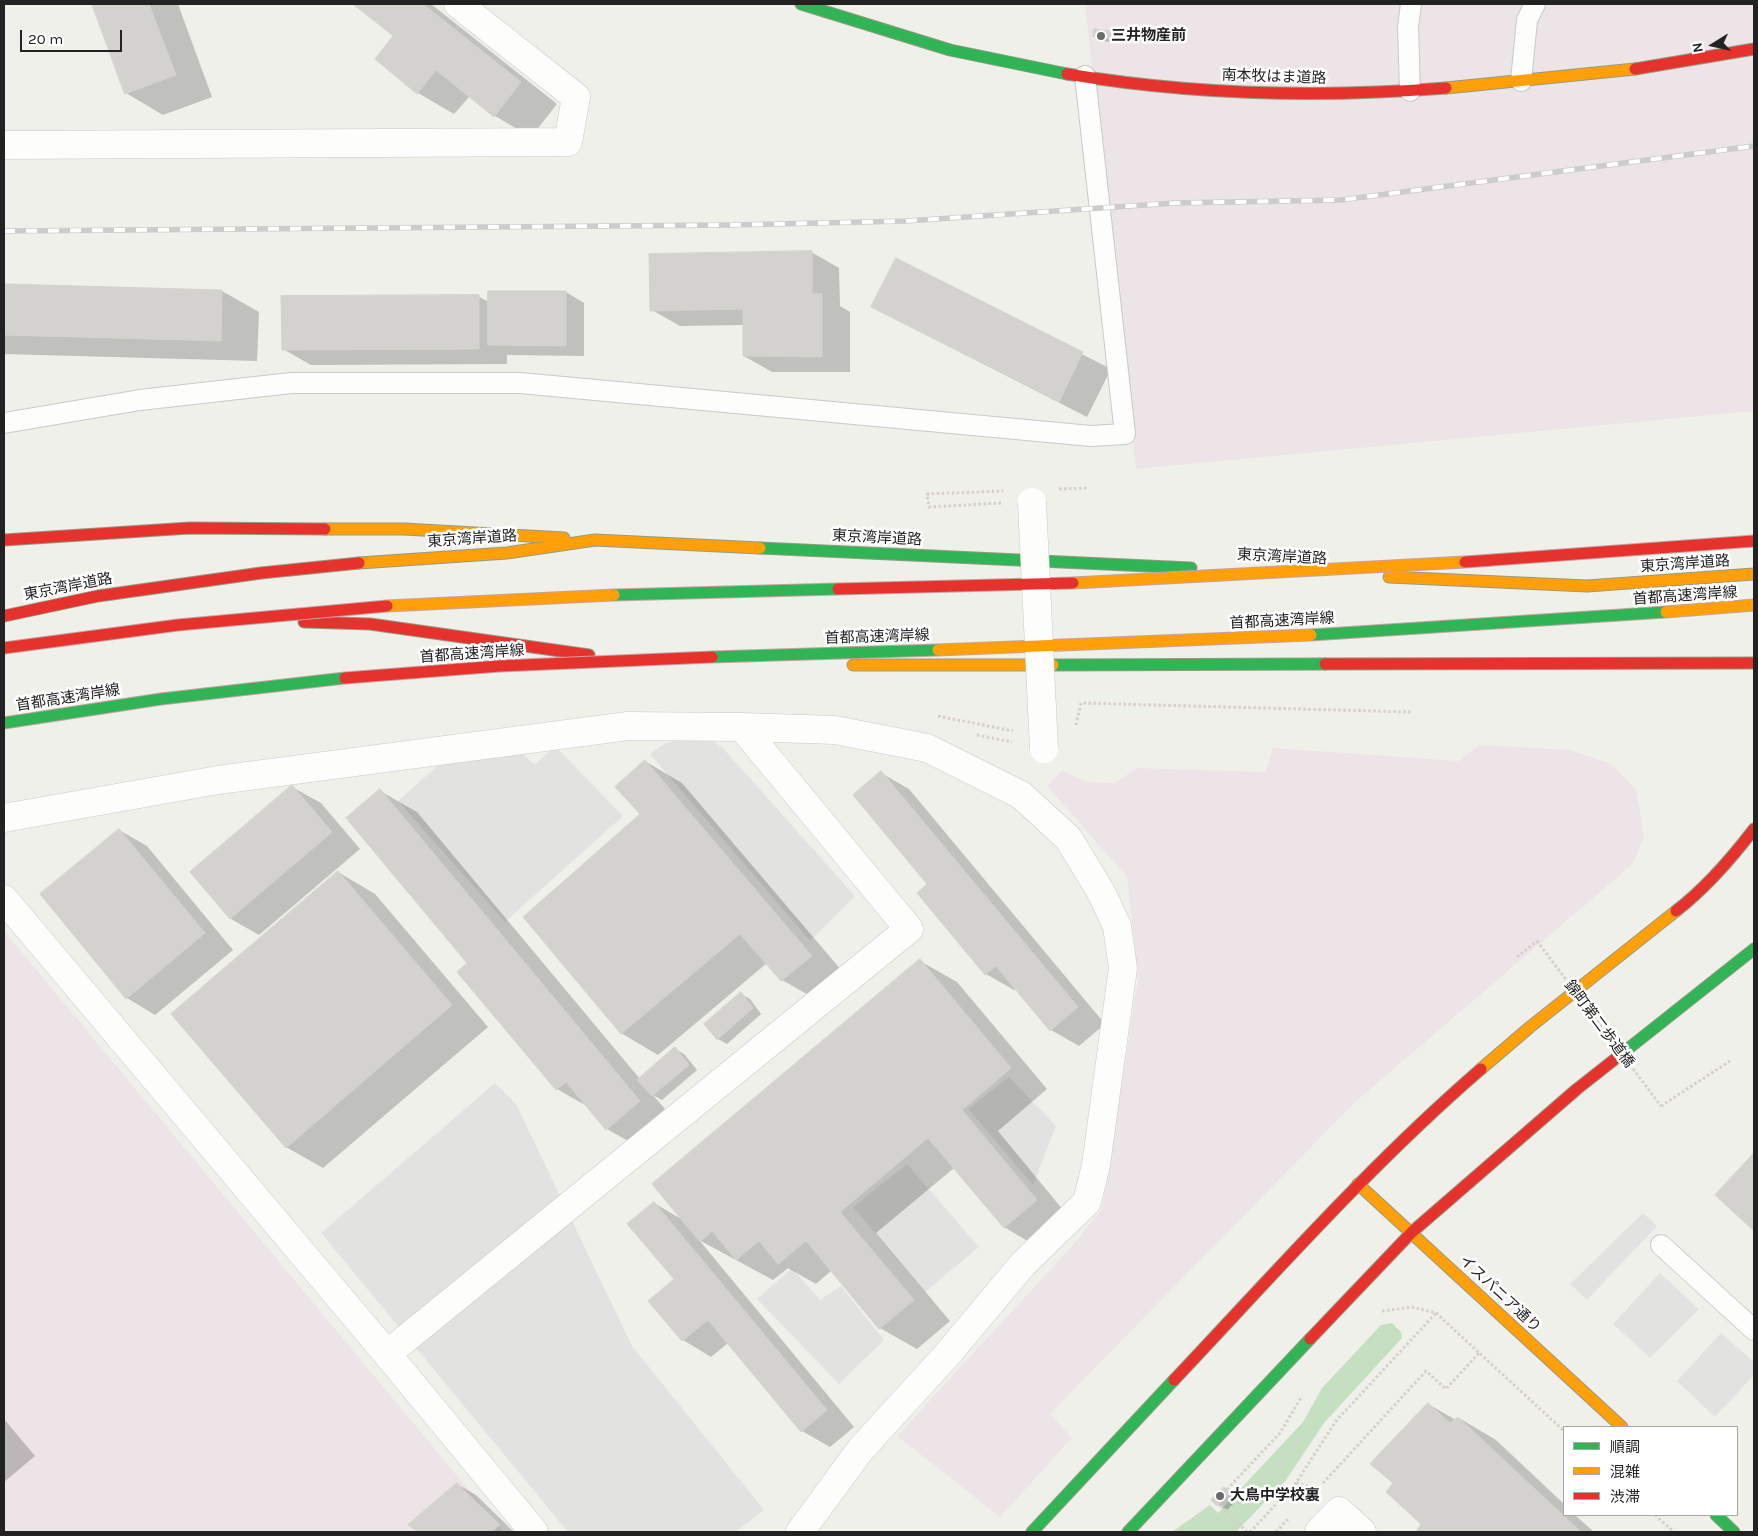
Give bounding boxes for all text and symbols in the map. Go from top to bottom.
scale bar [22,20,125,52]
north arrow [1688,20,1738,70]
place label: 三井物産前 [1111,27,1186,45]
text: 20 m [28,30,63,48]
marker: 三井物産前 [1095,30,1107,42]
text: N [1688,41,1707,54]
street label: 南本牧はま道路 [1221,66,1327,88]
street label: 東京湾岸道路 [426,527,518,551]
street label: 東京湾岸道路 [832,527,922,549]
street label: 東京湾岸道路 [1237,546,1327,568]
street label: 東京湾岸道路 [1639,552,1731,576]
street label: 東京湾岸道路 [22,570,114,604]
street label: 首都高速湾岸線 [1632,583,1738,609]
street label: 首都高速湾岸線 [1229,609,1335,633]
street label: 首都高速湾岸線 [824,626,930,648]
street label: 首都高速湾岸線 [419,641,525,667]
street label: 首都高速湾岸線 [15,681,121,715]
street label: 錦町第二歩道橋 [1560,977,1638,1071]
street label: イスパニア通り [1455,1252,1545,1336]
legend [1563,1426,1738,1516]
text: 順調 [1610,1438,1640,1456]
text: 混雑 [1610,1463,1640,1481]
place label: 大鳥中学校裏 [1230,1487,1320,1505]
text: 渋滞 [1610,1488,1640,1506]
marker: 大鳥中学校裏 [1214,1490,1226,1502]

